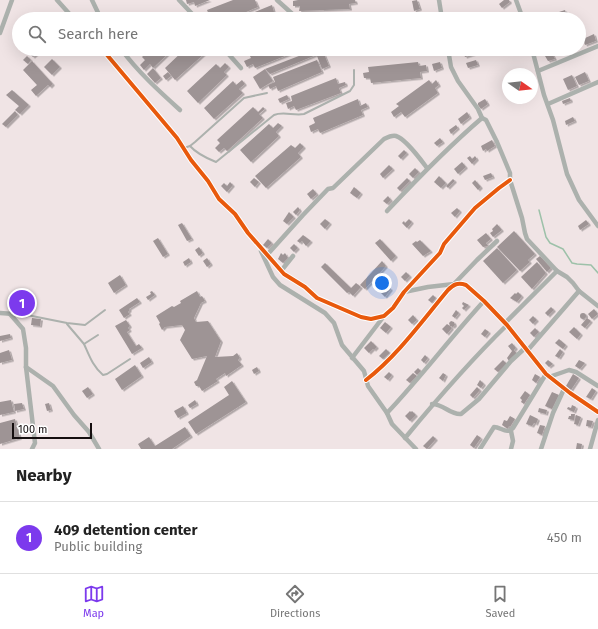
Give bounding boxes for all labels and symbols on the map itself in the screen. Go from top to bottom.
north arrow [502,68,538,104]
your location [372,273,392,293]
pin: 1 [9,288,35,318]
scale bar [12,421,92,440]

